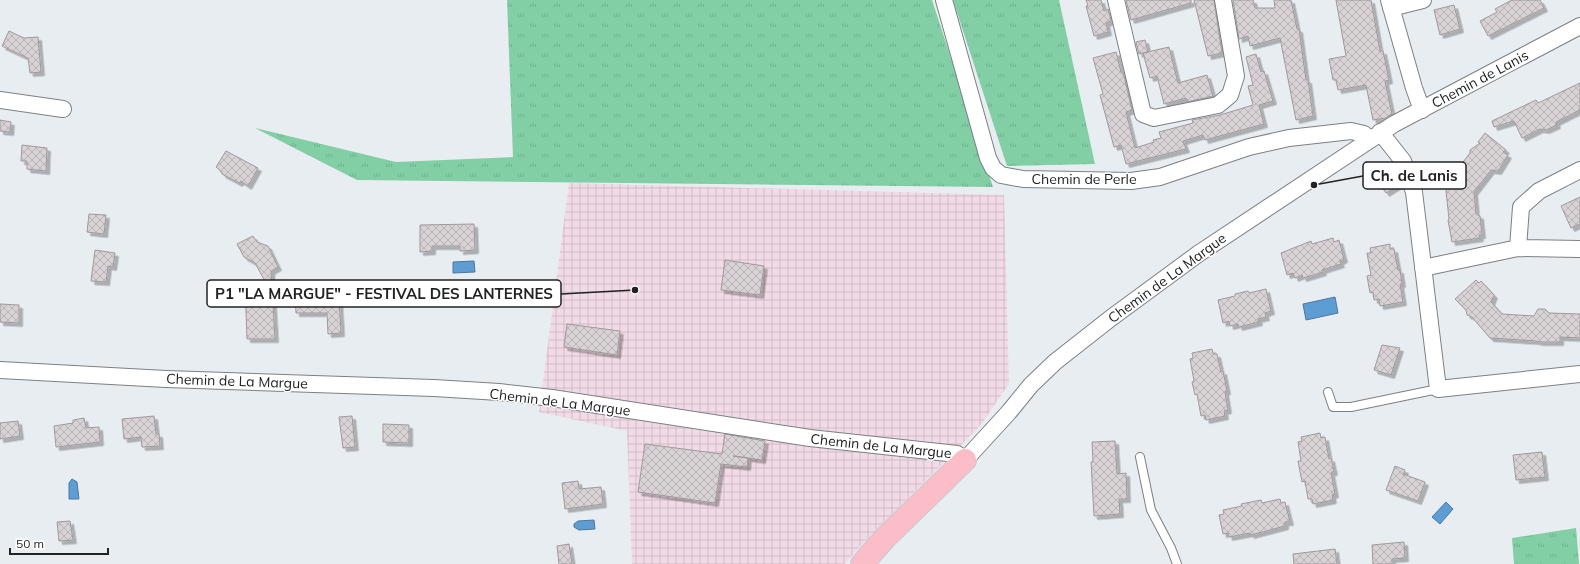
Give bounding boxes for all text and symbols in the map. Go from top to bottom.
street label: Chemin de Lanis [1429,46,1532,112]
callout: Ch. de Lanis [1363,162,1466,189]
text: Ch. de Lanis [1371,166,1457,185]
street label: Chemin de Perle [1032,170,1137,188]
street label: Chemin de La Margue [1104,229,1230,327]
callout: P1 "LA MARGUE" - FESTIVAL DES LANTERNES [207,280,561,307]
text: P1 "LA MARGUE" - FESTIVAL DES LANTERNES [215,284,553,303]
street label: Chemin de La Margue [166,370,308,392]
street label: Chemin de La Margue [489,384,631,420]
street label: Chemin de La Margue [810,430,952,462]
scale bar [10,530,108,556]
text: 50 m [16,536,44,551]

